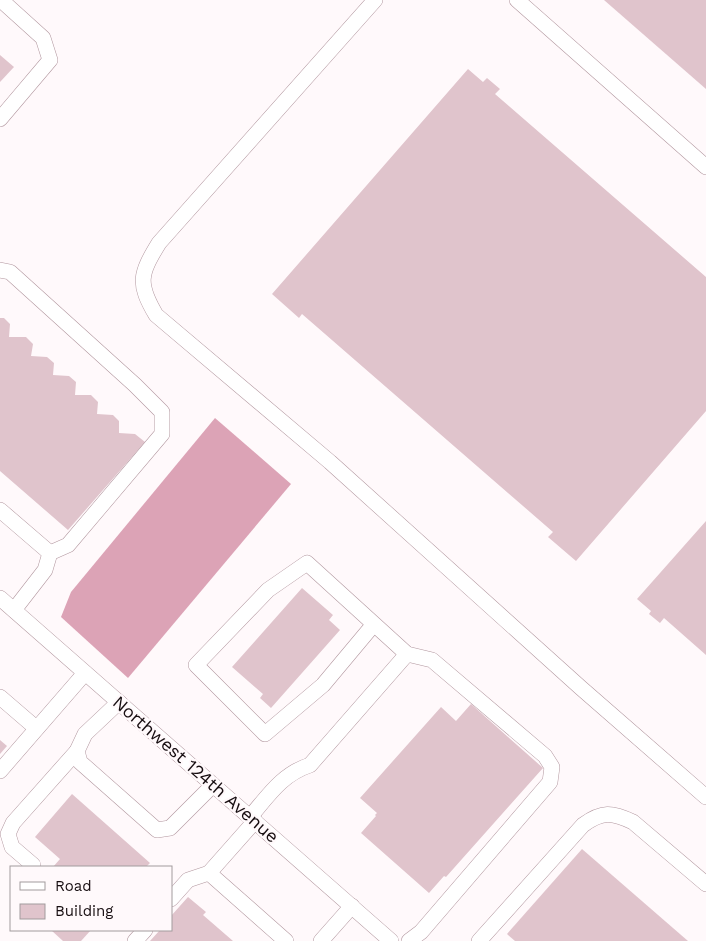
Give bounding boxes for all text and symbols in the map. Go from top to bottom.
street label: Northwest 124th Avenue [109,691,283,847]
legend [10,866,172,931]
text: Road [55,877,92,895]
text: Building [55,902,113,920]

